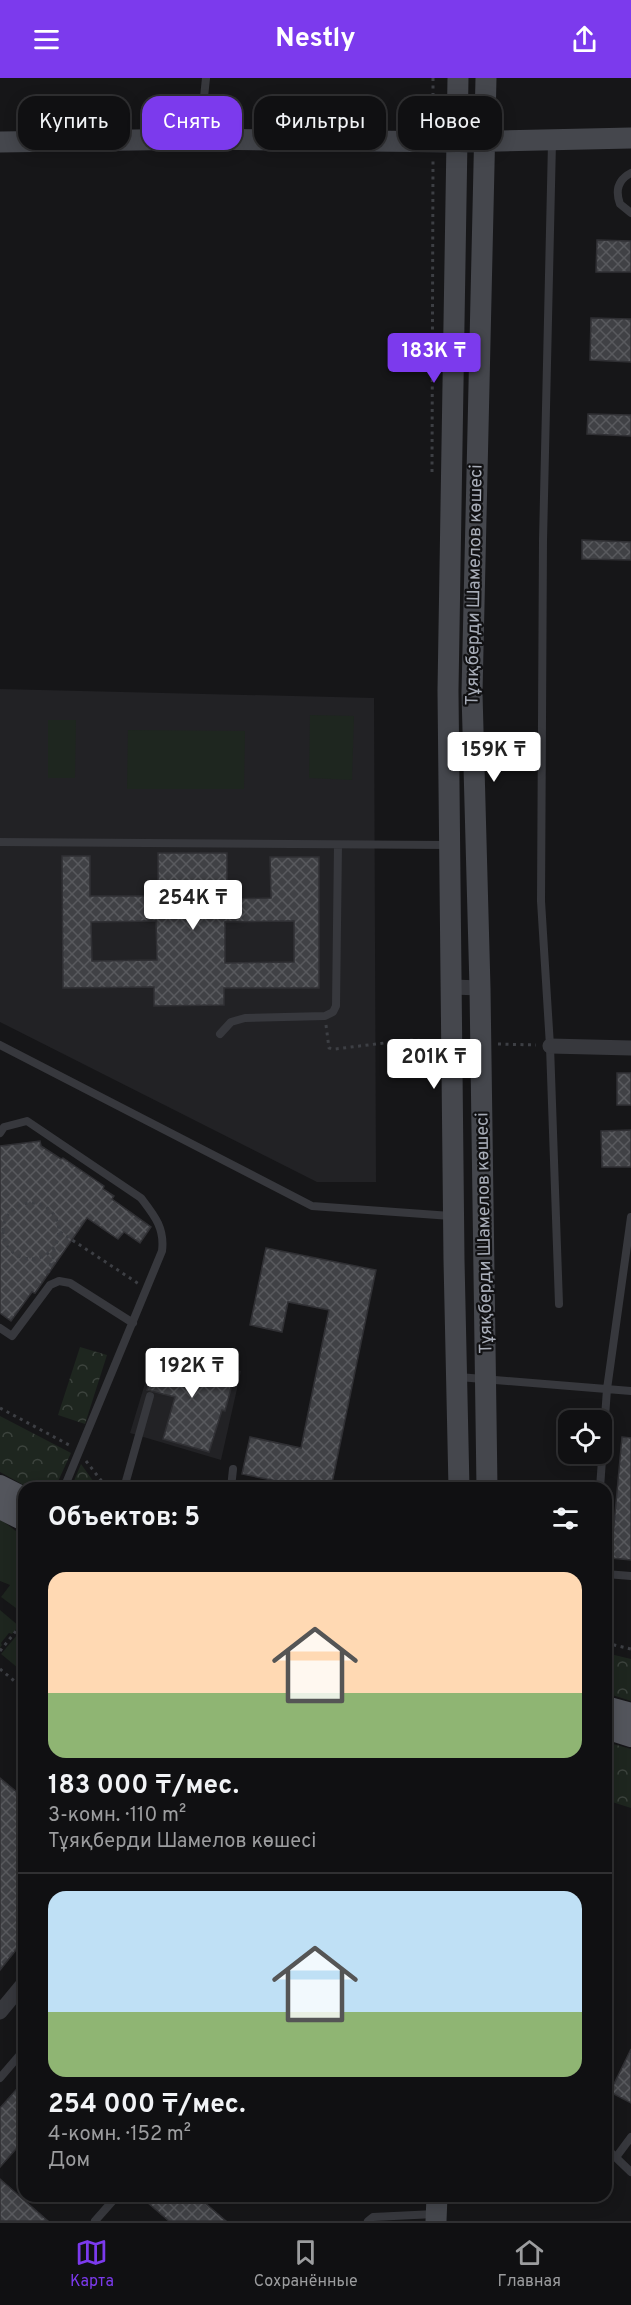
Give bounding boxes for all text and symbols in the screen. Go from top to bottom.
text: Nestly [275,22,356,56]
icon: menu [30,23,63,56]
icon: share [568,23,601,56]
chip: Купить [18,96,130,150]
chip: Снять [142,96,242,150]
chip: Фильтры [254,96,386,150]
chip: Новое [398,96,502,150]
pin: 183K ₸ [385,333,483,384]
text: 183K ₸ [402,339,466,365]
street label: Тұяқберди Шамелов көшесі [461,464,489,706]
pin: 159K ₸ [445,732,543,783]
text: 159K ₸ [462,738,526,764]
pin: 254K ₸ [144,880,242,931]
text: 254K ₸ [158,886,228,912]
pin: 201K ₸ [385,1039,483,1090]
text: 201K ₸ [401,1045,467,1071]
street label: Тұяқберди Шамелов көшесі [471,1112,499,1354]
pin: 192K ₸ [143,1348,241,1399]
text: 192K ₸ [160,1354,224,1380]
map controls [558,1410,612,1464]
button: locate [558,1410,612,1464]
text: Объектов: 5 [48,1502,200,1535]
icon: filters [549,1502,582,1535]
icon: home [261,1611,369,1719]
text: 183 000 ₸/мес. [48,1770,239,1803]
text: 3-комн. · 110 m² [48,1803,186,1829]
text: Тұяқберди Шамелов көшесі [48,1829,316,1855]
icon: home [261,1930,369,2038]
text: 254 000 ₸/мес. [48,2089,246,2122]
text: 4-комн. · 152 m² [48,2122,191,2148]
text: Дом [48,2148,90,2174]
tab: Карта [70,2236,114,2292]
tab: Сохранённые [254,2236,358,2292]
tab: Главная [498,2236,561,2292]

